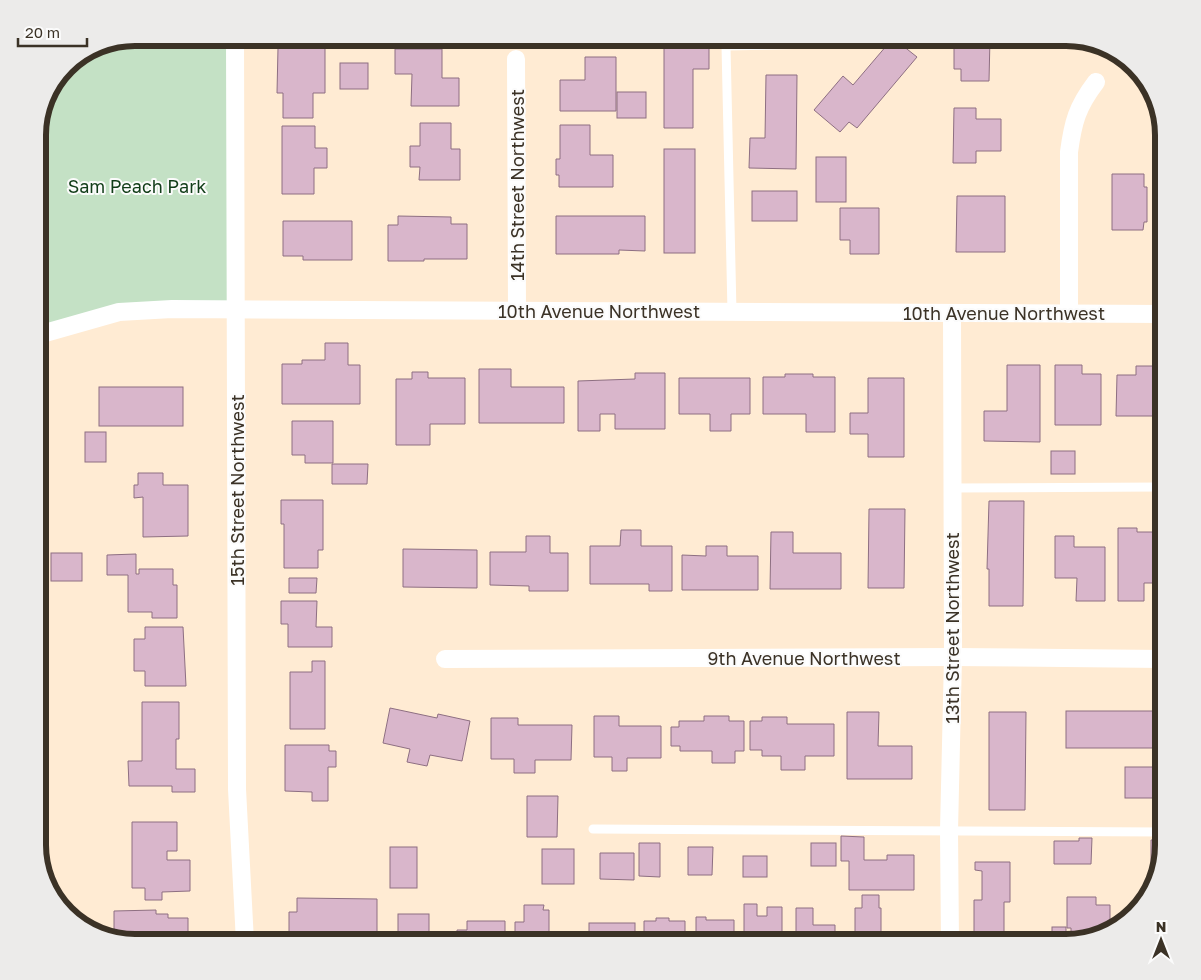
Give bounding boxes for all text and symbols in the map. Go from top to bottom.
scale bar [18,15,86,47]
text: 20 m [25,23,60,41]
street label: 14th Street Northwest [506,89,528,281]
park label: Sam Peach Park [68,175,206,197]
street label: 10th Avenue Northwest [498,300,700,322]
street label: 10th Avenue Northwest [903,302,1105,324]
street label: 15th Street Northwest [226,394,248,586]
street label: 13th Street Northwest [941,532,963,724]
street label: 9th Avenue Northwest [707,647,901,669]
north arrow [1136,915,1186,965]
text: N [1156,918,1166,935]

